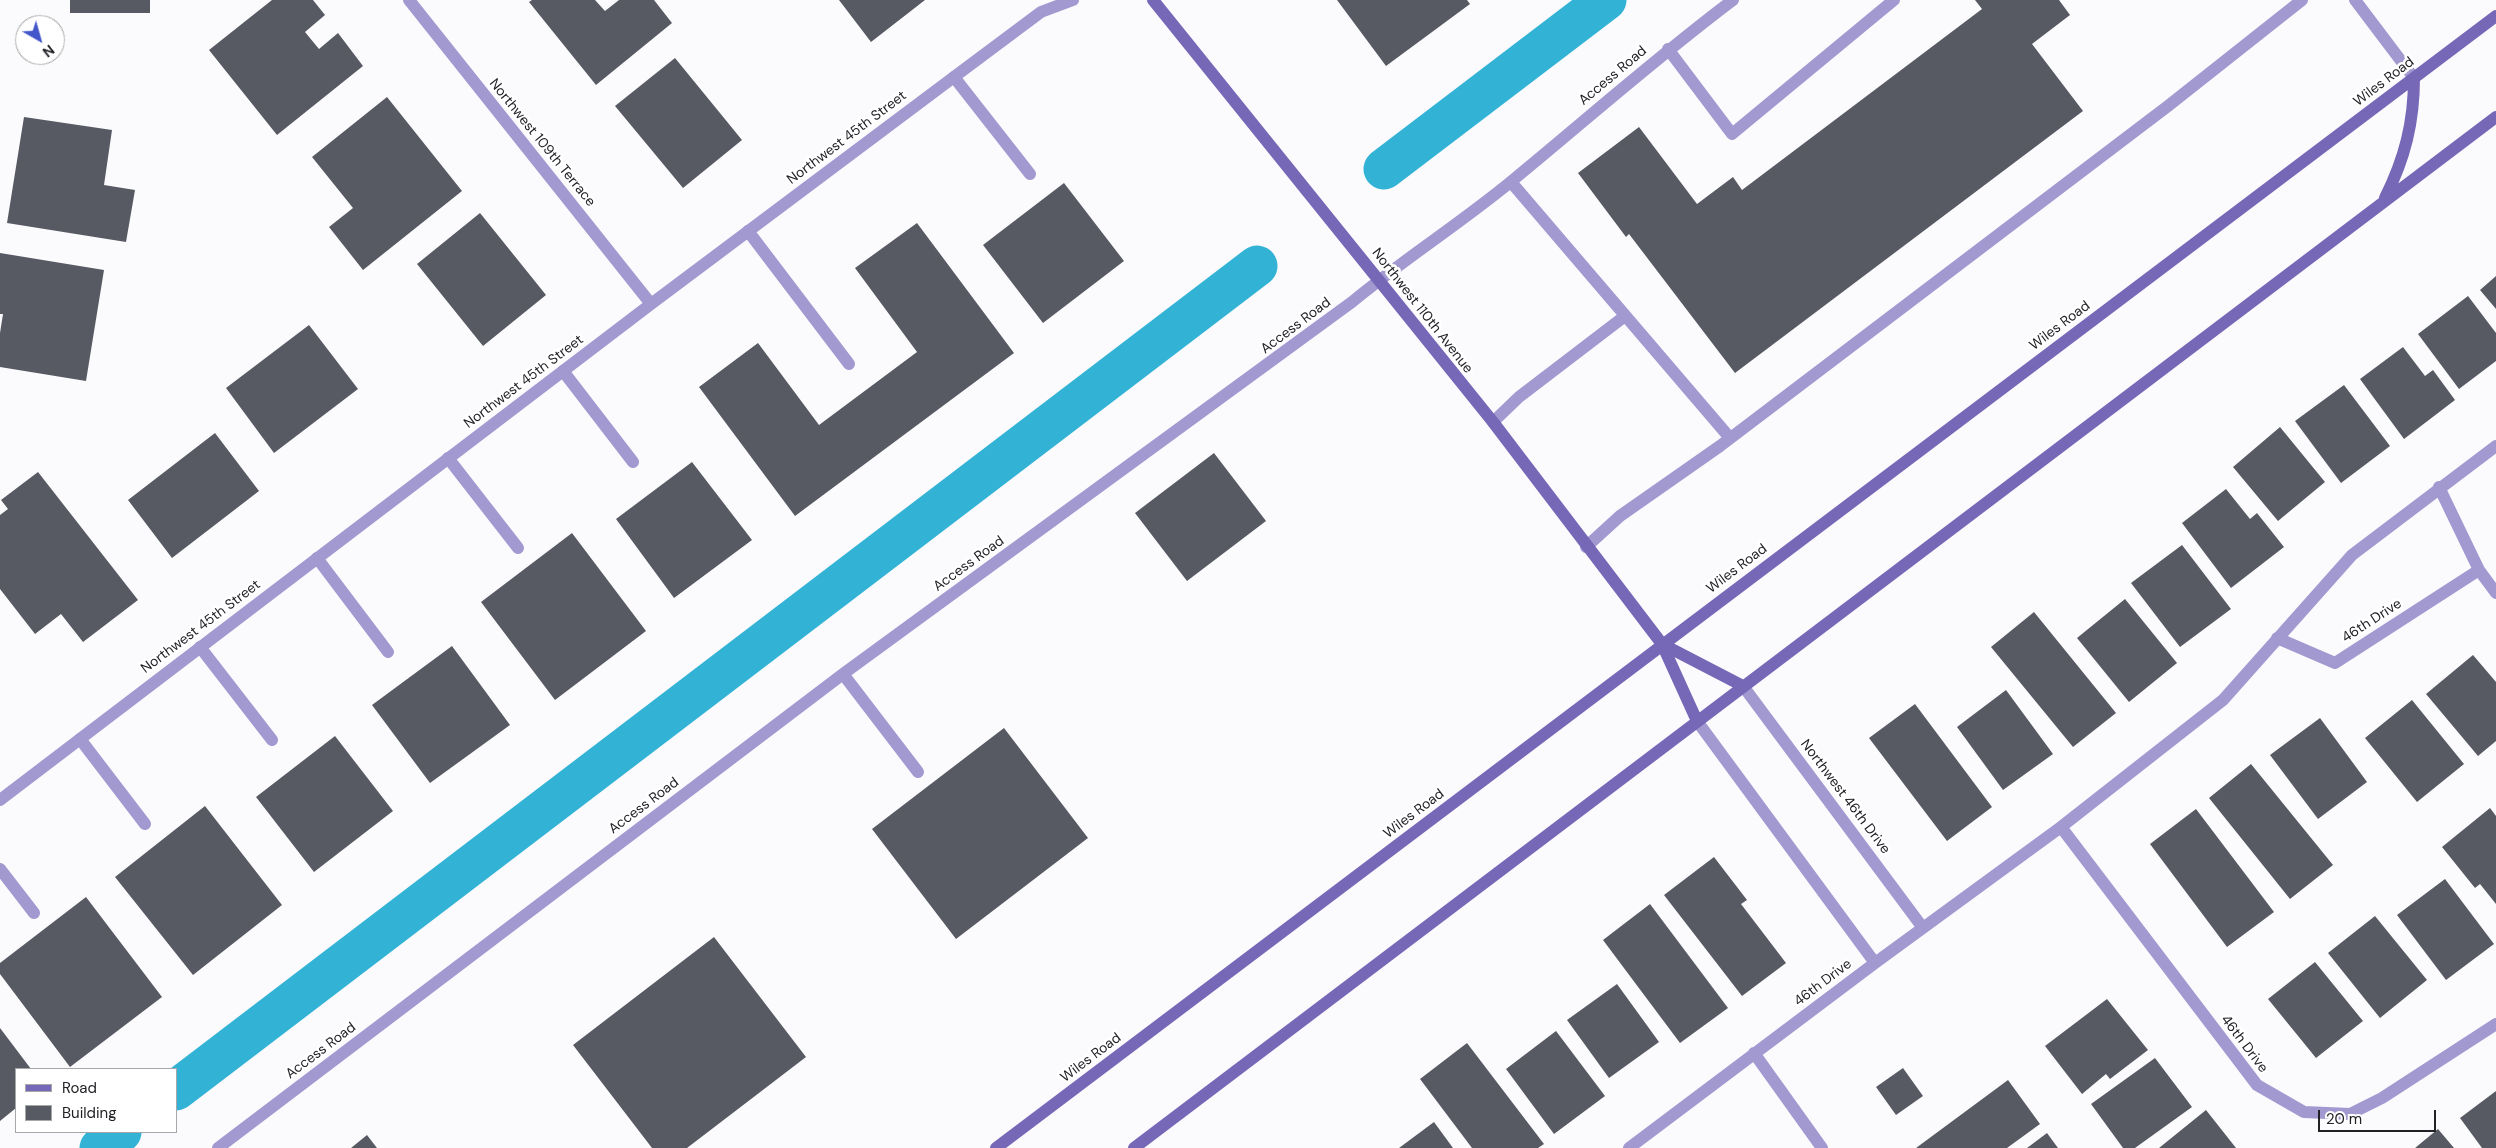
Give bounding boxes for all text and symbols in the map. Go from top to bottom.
north arrow [15,15,65,65]
text: N [39,41,58,61]
street label: Access Road [1576,43,1650,109]
street label: Wiles Road [2350,54,2418,110]
street label: Northwest 109th Terrace [485,76,599,210]
street label: Northwest 45th Street [784,88,910,188]
street label: Northwest 110th Avenue [1368,245,1476,377]
street label: Access Road [1258,294,1334,358]
street label: Wiles Road [2026,298,2094,354]
street label: Northwest 45th Street [461,332,587,432]
street label: Access Road [930,533,1008,595]
street label: Wiles Road [1703,541,1771,597]
street label: Northwest 45th Street [138,577,264,677]
street label: 46th Drive [2339,596,2405,646]
street label: Northwest 46th Drive [1797,737,1893,857]
street label: Access Road [606,774,682,838]
street label: Wiles Road [1380,786,1448,842]
street label: 46th Drive [1791,956,1855,1010]
street label: 46th Drive [2217,1012,2271,1076]
street label: Access Road [283,1019,359,1083]
street label: Wiles Road [1057,1030,1125,1086]
legend [15,1068,178,1133]
text: Road [62,1078,97,1098]
scale bar [2321,1100,2438,1132]
text: Building [62,1103,117,1123]
text: 20 m [2326,1109,2362,1129]

